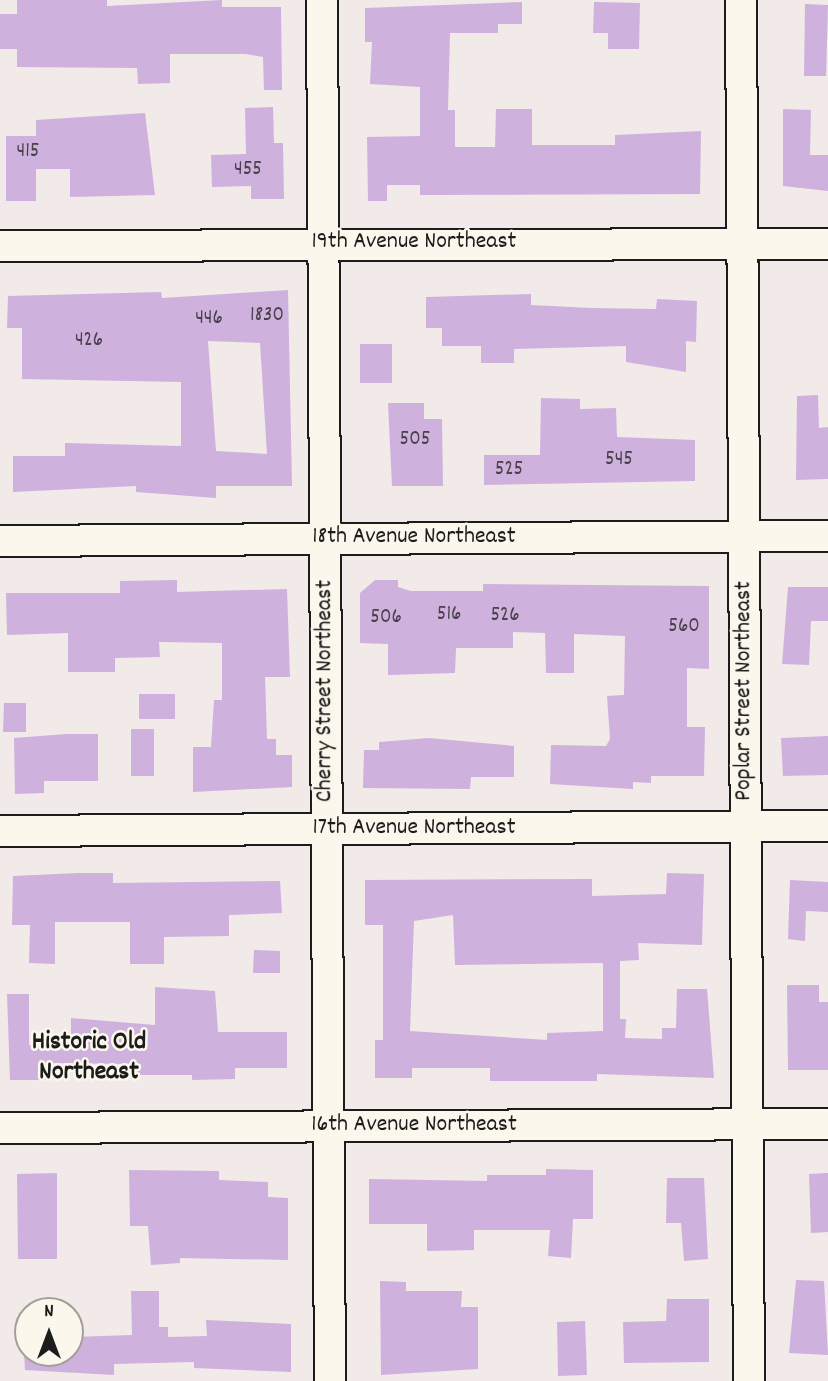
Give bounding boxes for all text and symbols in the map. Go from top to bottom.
house number: 415 [16,139,40,165]
house number: 455 [234,157,262,183]
street label: 19th Avenue Northeast [312,229,516,257]
house number: 1830 [250,303,284,329]
house number: 446 [195,306,223,332]
house number: 426 [75,328,103,354]
house number: 505 [400,427,430,453]
house number: 545 [605,447,633,473]
house number: 525 [495,457,523,483]
street label: 18th Avenue Northeast [312,524,516,552]
street label: Cherry Street Northeast [312,580,340,802]
street label: Poplar Street Northeast [731,581,759,801]
house number: 516 [437,602,461,628]
house number: 526 [490,603,520,629]
house number: 506 [370,605,402,631]
house number: 560 [668,614,700,640]
street label: 17th Avenue Northeast [312,815,516,843]
district label: Historic Old Northeast [32,1027,146,1088]
street label: 16th Avenue Northeast [311,1112,517,1140]
north arrow [14,1297,84,1367]
text: N [44,1299,54,1326]

